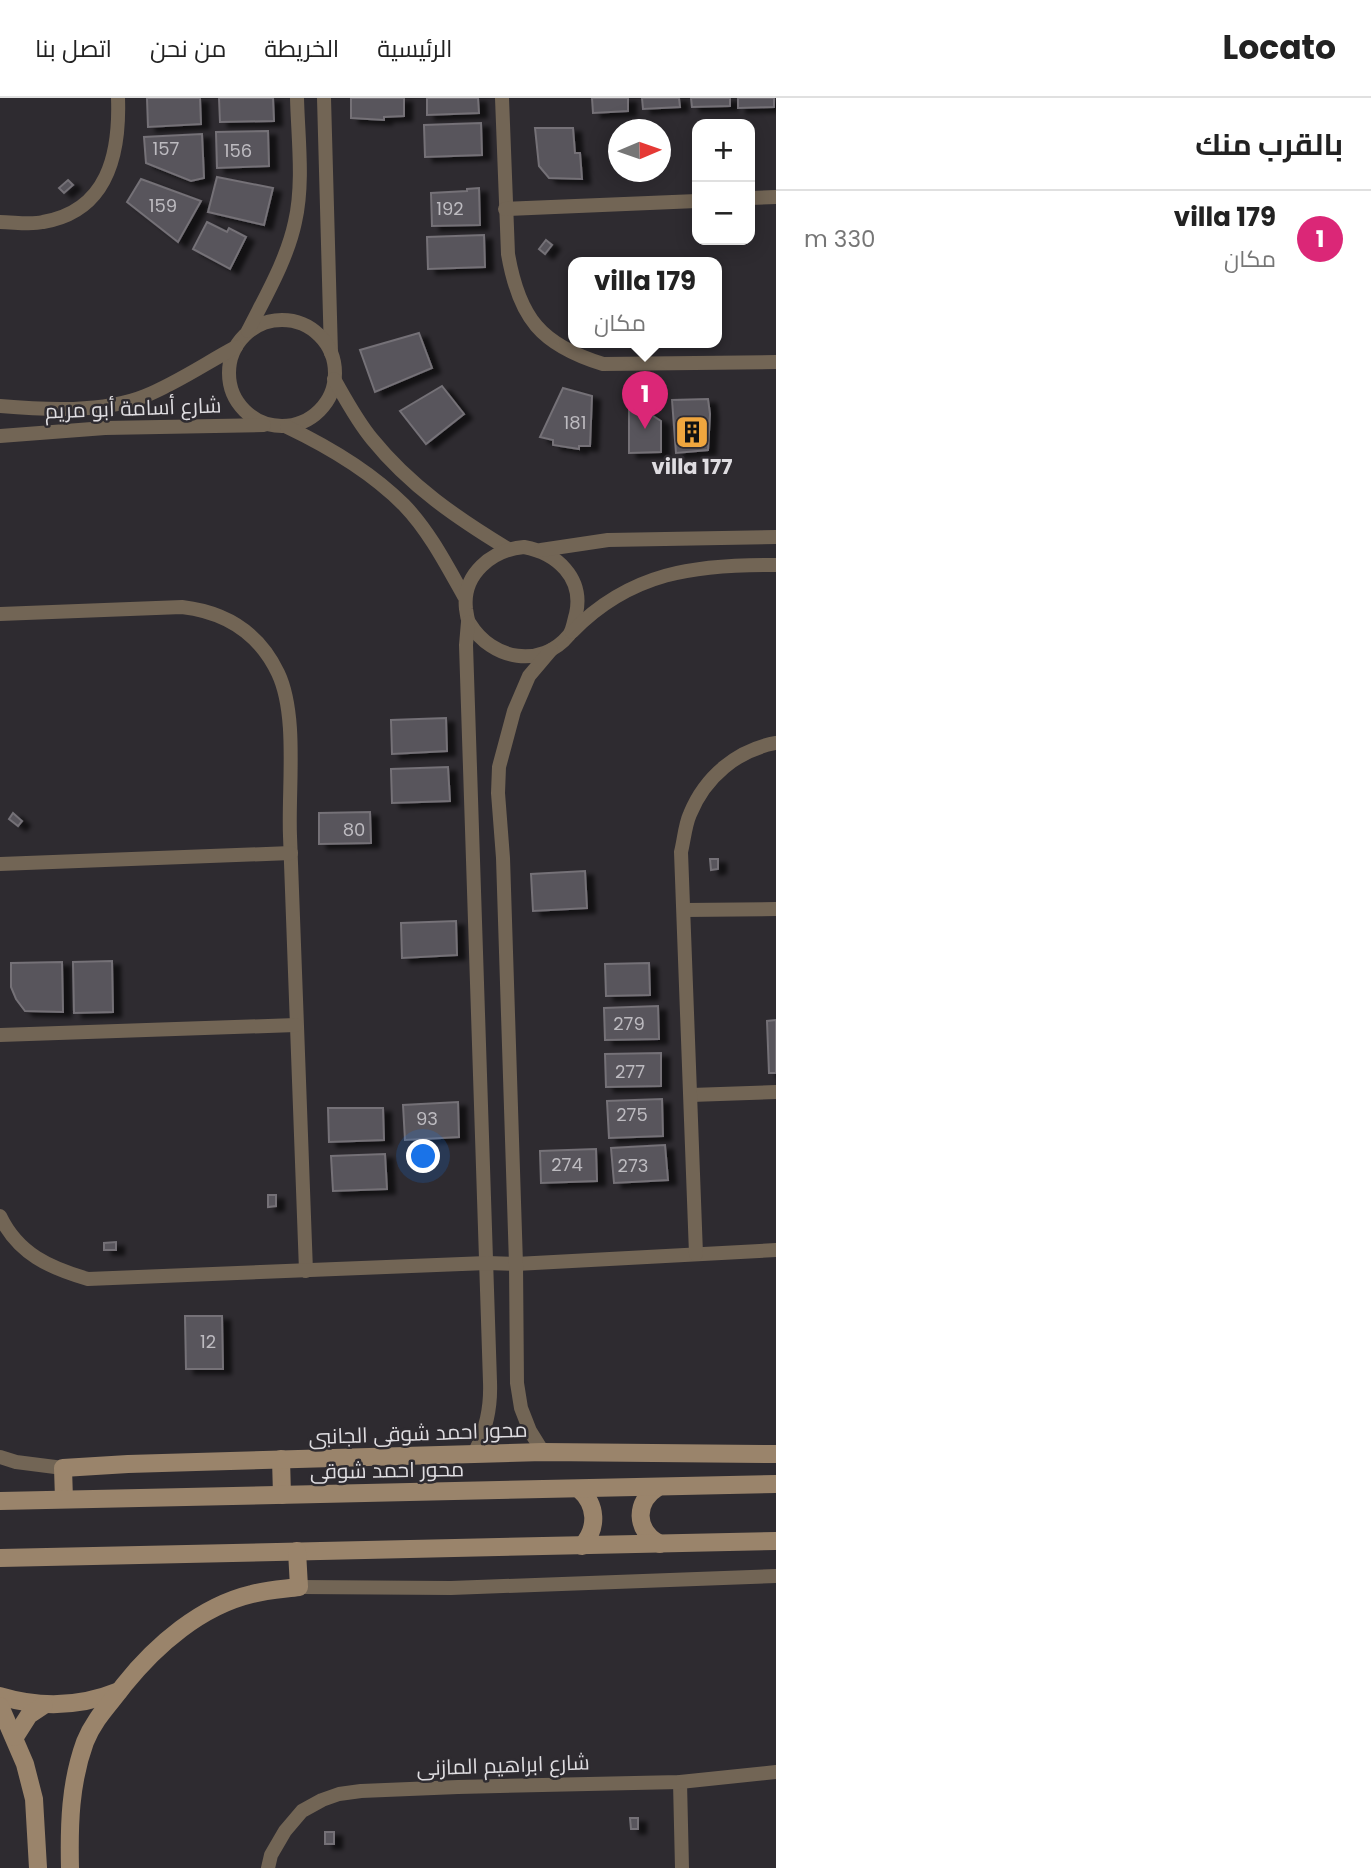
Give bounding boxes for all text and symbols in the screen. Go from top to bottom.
text: Locato [1222,24,1336,71]
text: اتصل بنا [35,32,112,65]
text: من نحن [150,32,226,65]
text: الخريطة [264,32,339,65]
text: الرئيسية [377,32,453,65]
north arrow [608,119,671,182]
map controls [692,119,755,245]
button: + [692,119,755,182]
text: بالقرب منك [1195,123,1343,166]
house number: 157 [153,136,180,161]
house number: 156 [224,138,252,163]
button: − [692,182,755,245]
house number: 159 [149,193,177,218]
house number: 192 [436,196,464,221]
text: villa 179 [1174,199,1276,235]
text: 330 m [804,223,875,255]
text: 1 [1316,223,1324,255]
text: مكان [1224,243,1276,275]
popup [568,257,722,348]
text: villa 179 [594,263,696,299]
text: مكان [594,307,646,339]
pin: 1 [622,371,668,429]
street label: شارع أسامة أبو مريم [44,390,222,426]
house number: 181 [564,410,586,435]
building icon: villa 177 [673,413,711,451]
place label: villa 177 [652,452,732,481]
house number: 80 [343,817,365,842]
house number: 279 [613,1011,645,1036]
house number: 277 [615,1059,645,1084]
house number: 275 [616,1102,648,1127]
house number: 93 [416,1106,438,1131]
your location [406,1139,440,1173]
house number: 274 [551,1152,583,1177]
house number: 273 [618,1153,648,1178]
house number: 12 [200,1329,216,1354]
street label: محور احمد شوقى الجانبى [308,1415,528,1451]
street label: محور احمد شوقى [310,1454,464,1486]
street label: شارع ابراهيم المازنى [416,1747,590,1783]

